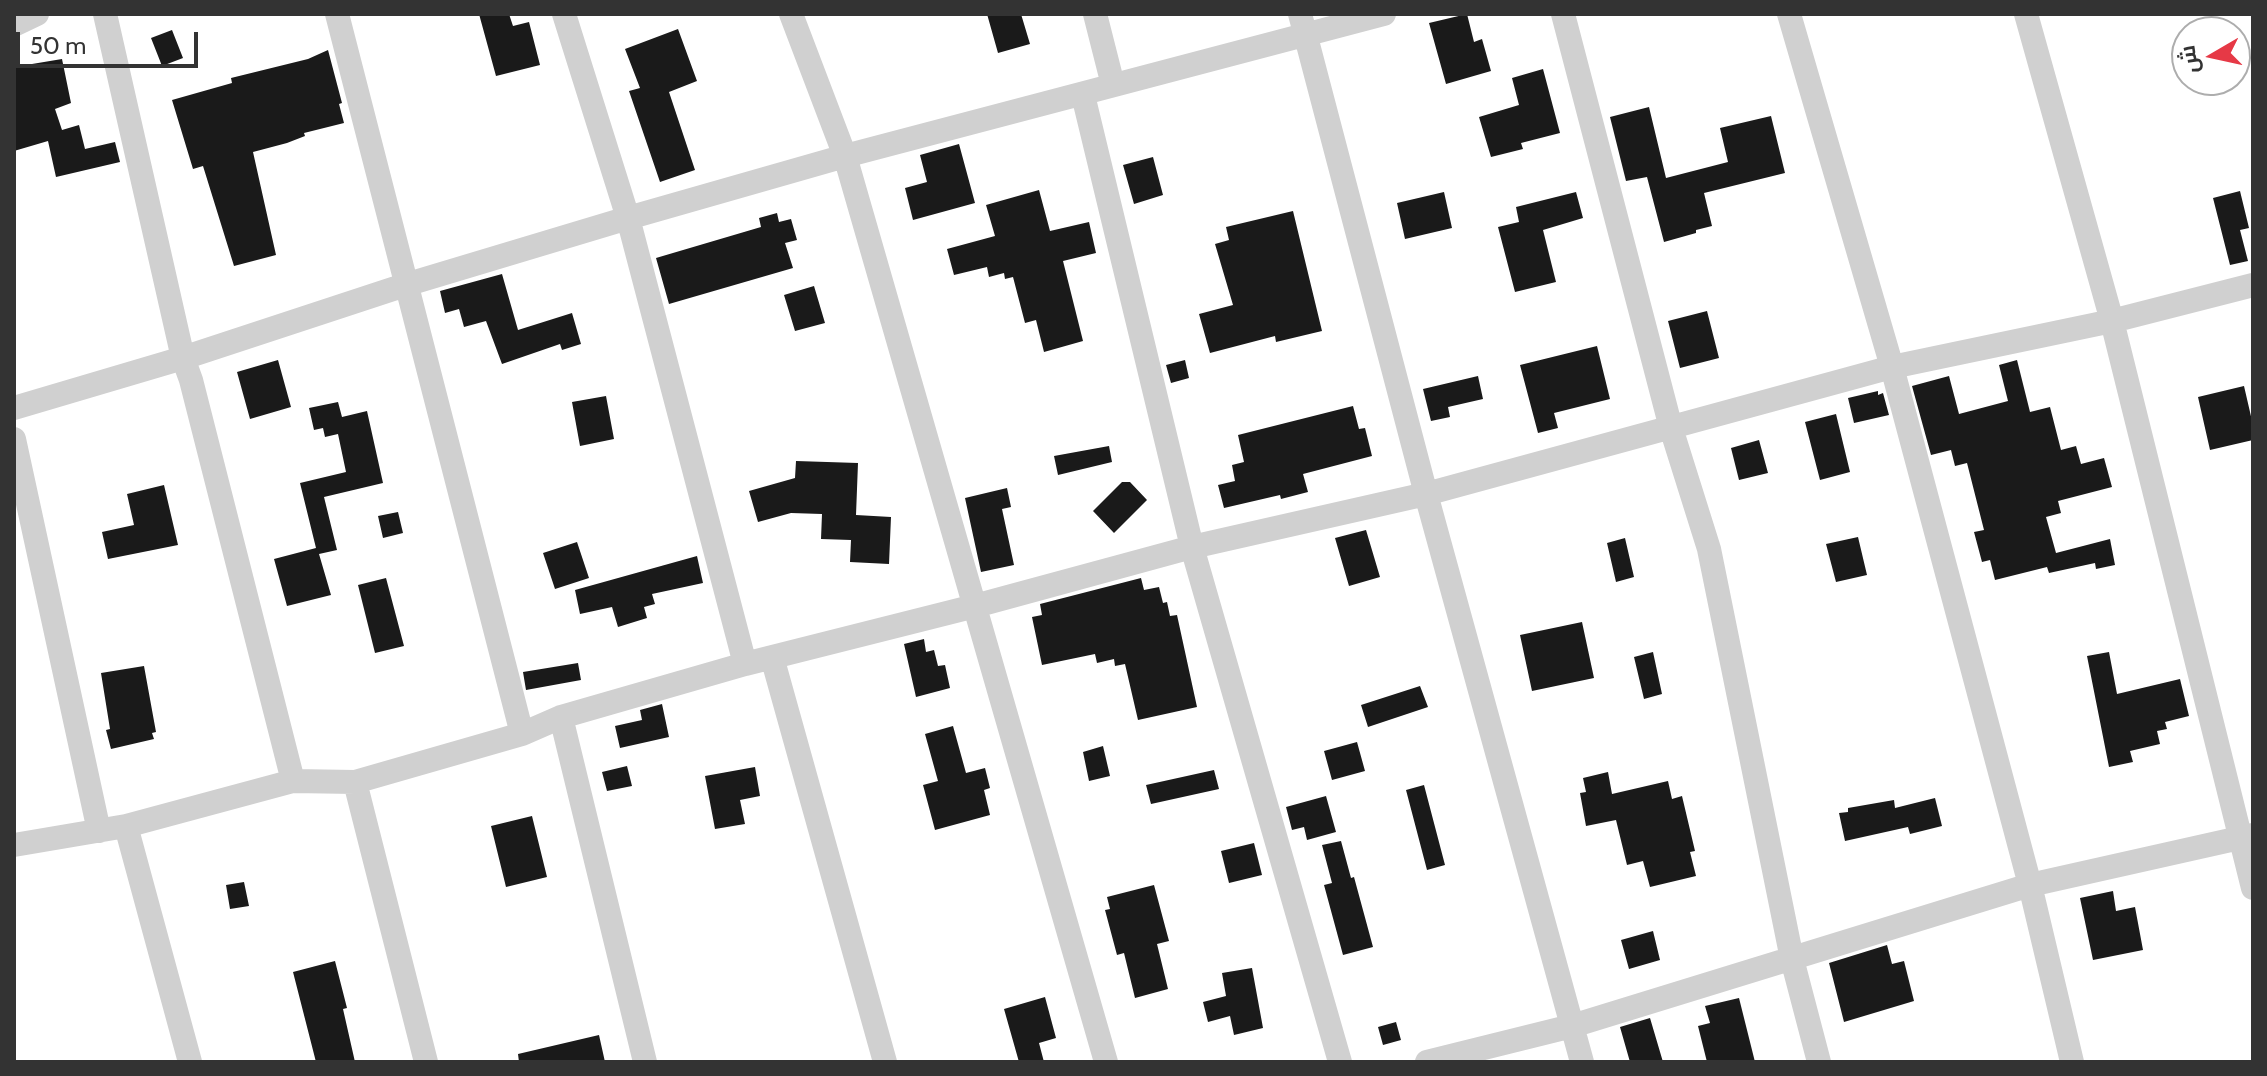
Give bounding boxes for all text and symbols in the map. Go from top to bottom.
scale bar [20,16,202,66]
north arrow [2171,16,2251,96]
text: 50 m [30,31,86,60]
text: ش [2173,43,2204,76]

